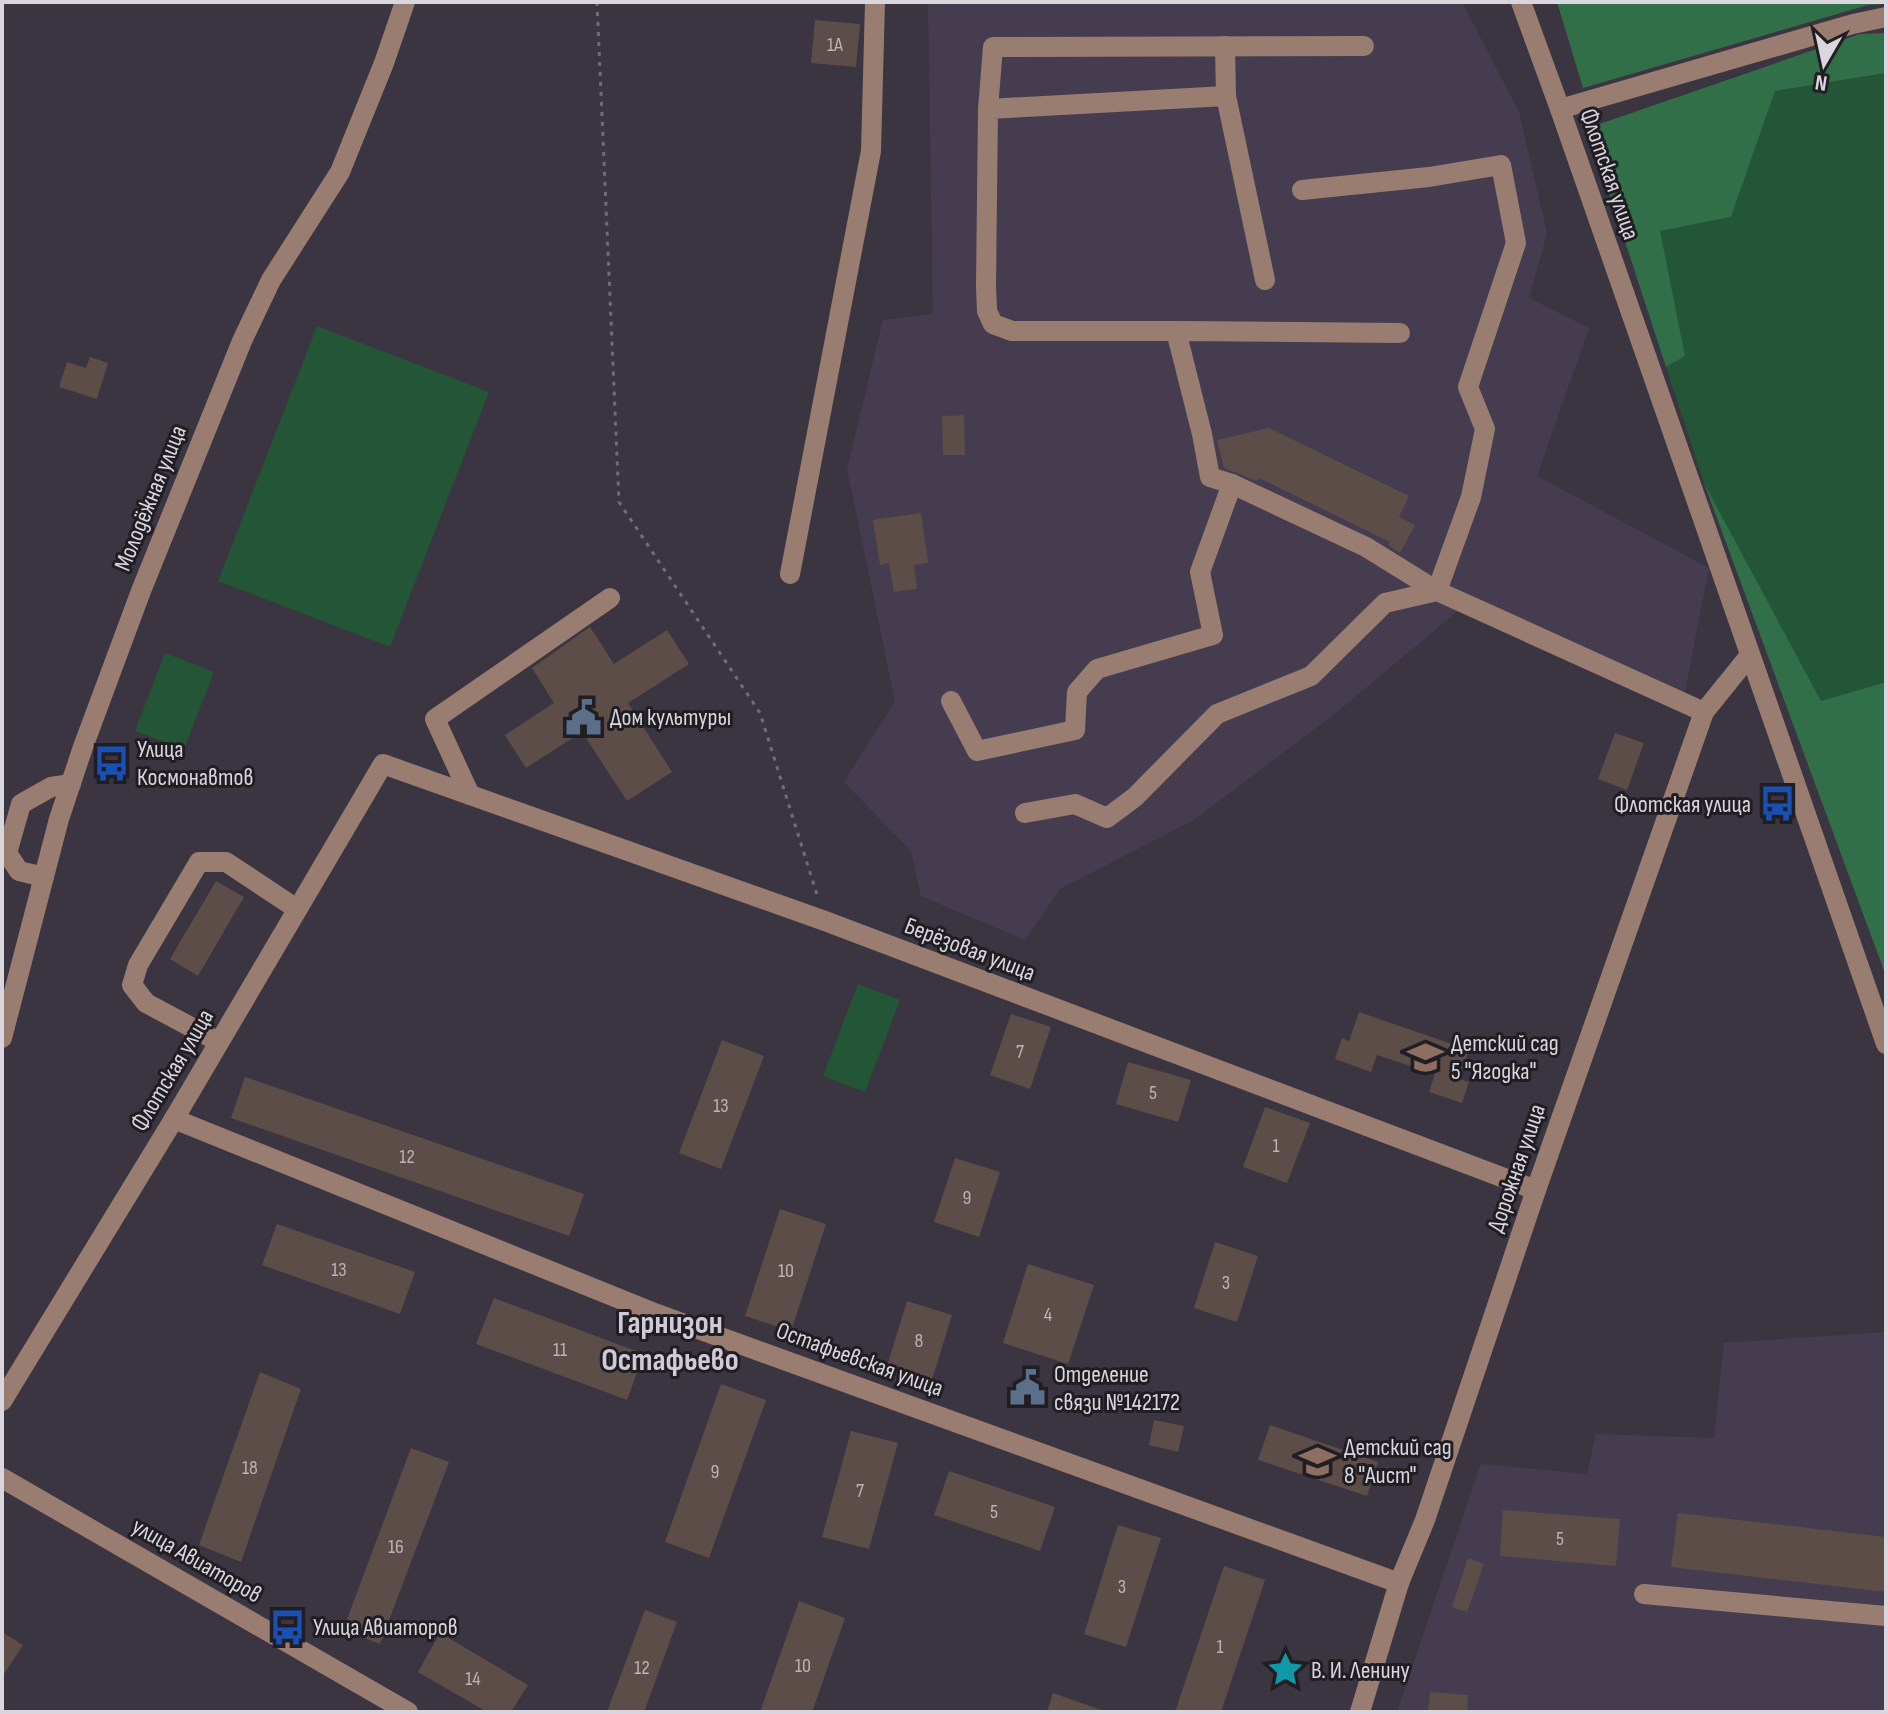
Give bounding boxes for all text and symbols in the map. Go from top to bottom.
north arrow [1784,24,1864,104]
house number: 1А [827,33,843,57]
text: N [1813,68,1829,97]
street label: Флотская улица [1574,105,1646,244]
street label: Молодёжная улица [108,421,193,575]
public building icon: Дом культуры [565,698,603,736]
place label: Дом культуры [610,703,731,732]
place label: Улица Космонавтов [137,735,253,792]
bus stop icon: Улица Космонавтов [92,744,130,782]
bus stop icon: Флотская улица [1758,785,1796,823]
place label: Флотская улица [1614,790,1751,819]
street label: Берёзовая улица [900,911,1039,988]
street label: Флотская улица [125,1004,220,1136]
place label: Детский сад 5 "Ягодка" [1451,1029,1559,1086]
school or university icon: Детский сад 5 "Ягодка" [1406,1038,1444,1076]
house number: 7 [1016,1040,1024,1064]
house number: 5 [1149,1081,1157,1105]
house number: 13 [713,1094,729,1118]
street label: Дорожная улица [1481,1100,1552,1236]
house number: 1 [1273,1134,1280,1158]
house number: 12 [399,1145,415,1169]
house number: 9 [963,1186,971,1210]
house number: 13 [331,1258,347,1282]
house number: 10 [778,1259,794,1283]
house number: 3 [1222,1271,1230,1295]
house number: 4 [1044,1303,1052,1327]
district label: Гарнизон Остафьево [601,1304,739,1380]
street label: Остафьевская улица [772,1316,947,1403]
house number: 8 [915,1329,923,1353]
house number: 11 [553,1338,567,1362]
place label: Отделение связи №142172 [1054,1360,1180,1417]
public building icon: Отделение связи №142172 [1009,1369,1047,1407]
place label: Детский сад 8 "Аист" [1344,1433,1452,1490]
school or university icon: Детский сад 8 "Аист" [1299,1442,1337,1480]
house number: 18 [242,1456,258,1480]
house number: 9 [711,1460,719,1484]
house number: 7 [856,1479,864,1503]
house number: 5 [990,1500,998,1524]
street label: улица Авиаторов [127,1512,267,1609]
house number: 5 [1556,1527,1564,1551]
house number: 16 [388,1535,404,1559]
house number: 3 [1118,1575,1126,1599]
bus stop icon: Улица Авиаторов [268,1608,306,1646]
place label: Улица Авиаторов [313,1613,458,1642]
house number: 1 [1217,1635,1224,1659]
place icon: В. И. Ленину [1266,1651,1304,1689]
house number: 10 [795,1654,811,1678]
house number: 12 [634,1656,650,1680]
place label: В. И. Ленину [1311,1656,1410,1685]
house number: 14 [465,1667,481,1691]

